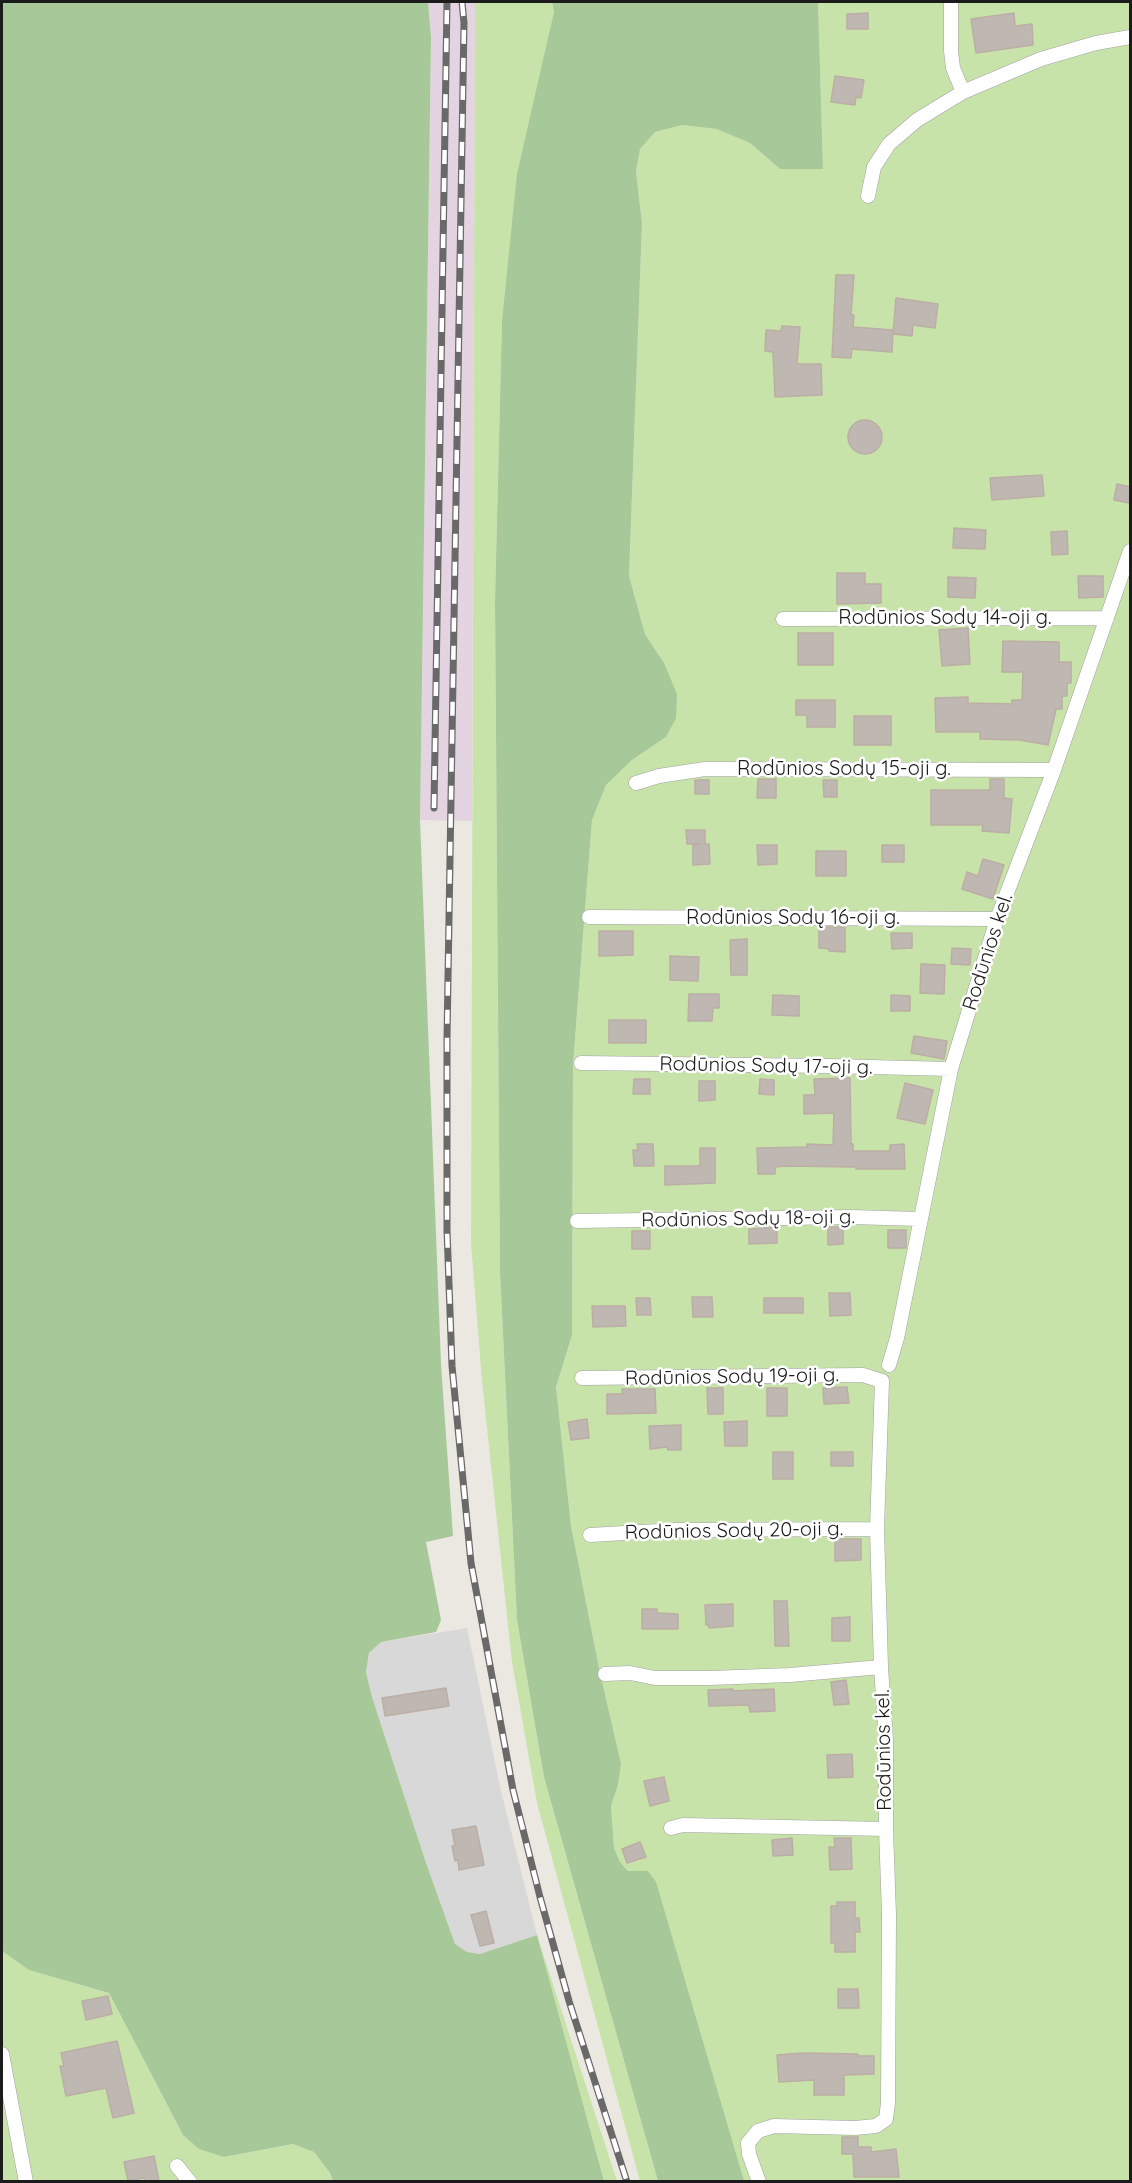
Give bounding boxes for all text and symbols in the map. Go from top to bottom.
street label: Rodūnios Sodų 14-oji g. [838,606,1052,630]
street label: Rodūnios Sodų 15-oji g. [737,757,951,781]
street label: Rodūnios kel. [958,890,1018,1014]
street label: Rodūnios Sodų 16-oji g. [686,906,900,930]
street label: Rodūnios Sodų 17-oji g. [659,1052,873,1080]
street label: Rodūnios Sodų 18-oji g. [641,1205,855,1233]
street label: Rodūnios Sodų 19-oji g. [625,1363,839,1391]
street label: Rodūnios Sodų 20-oji g. [624,1517,844,1545]
street label: Rodūnios kel. [871,1689,897,1811]

